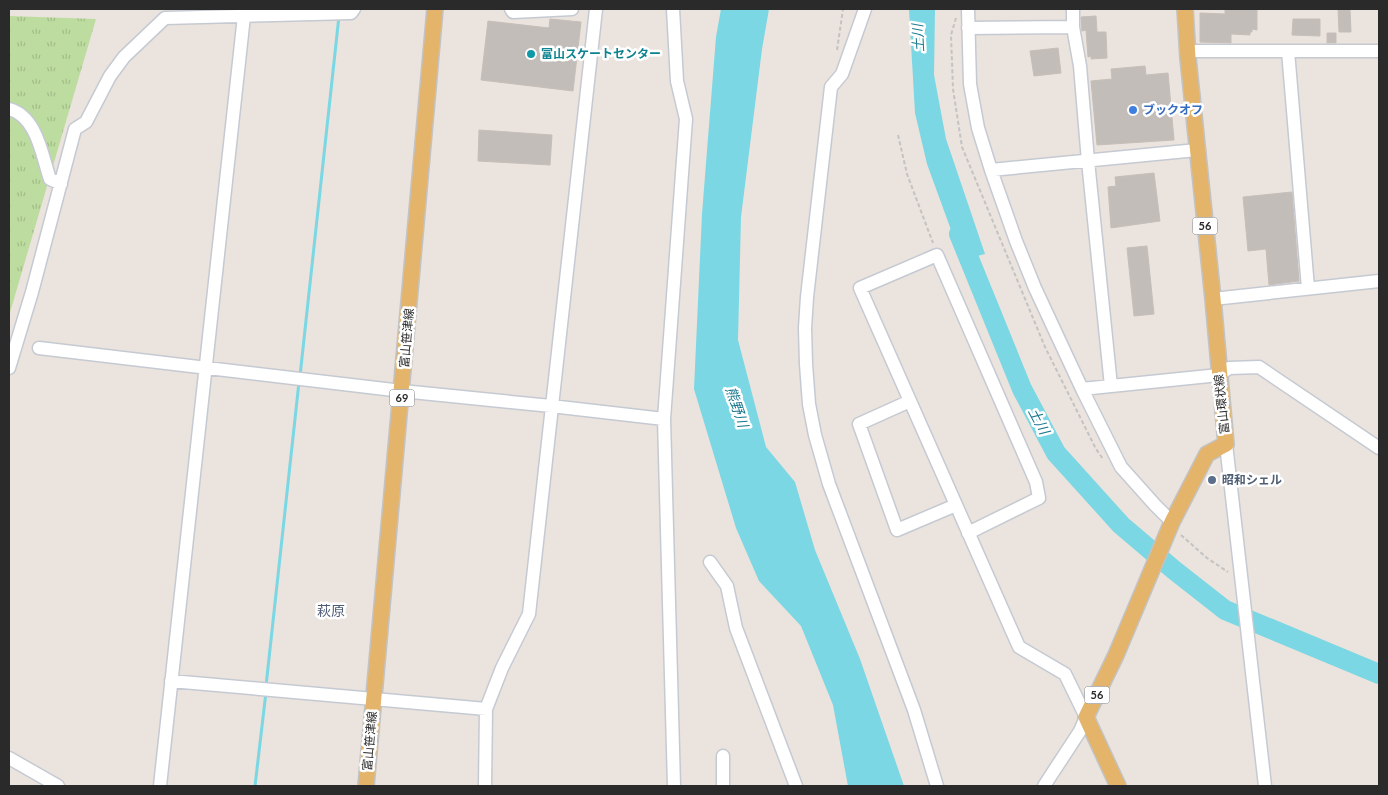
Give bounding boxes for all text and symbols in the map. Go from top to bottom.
water label: 土川 [908,22,927,52]
place label: 富山スケートセンター [541,46,661,61]
marker: 富山スケートセンター [525,48,537,60]
place label: ブックオフ [1143,102,1203,117]
marker: ブックオフ [1127,104,1139,116]
road number: 56 [1192,218,1218,235]
street label: 富山笹津線 [396,307,417,369]
street label: 富山環状線 [1211,373,1232,435]
water label: 熊野川 [723,384,753,431]
road number: 69 [390,389,414,406]
water label: 土川 [1025,404,1054,439]
place label: 昭和シェル [1222,472,1282,487]
marker: 昭和シェル [1206,474,1218,486]
district label: 萩原 [317,602,345,619]
road number: 56 [1084,686,1110,704]
street label: 富山笹津線 [359,710,380,772]

